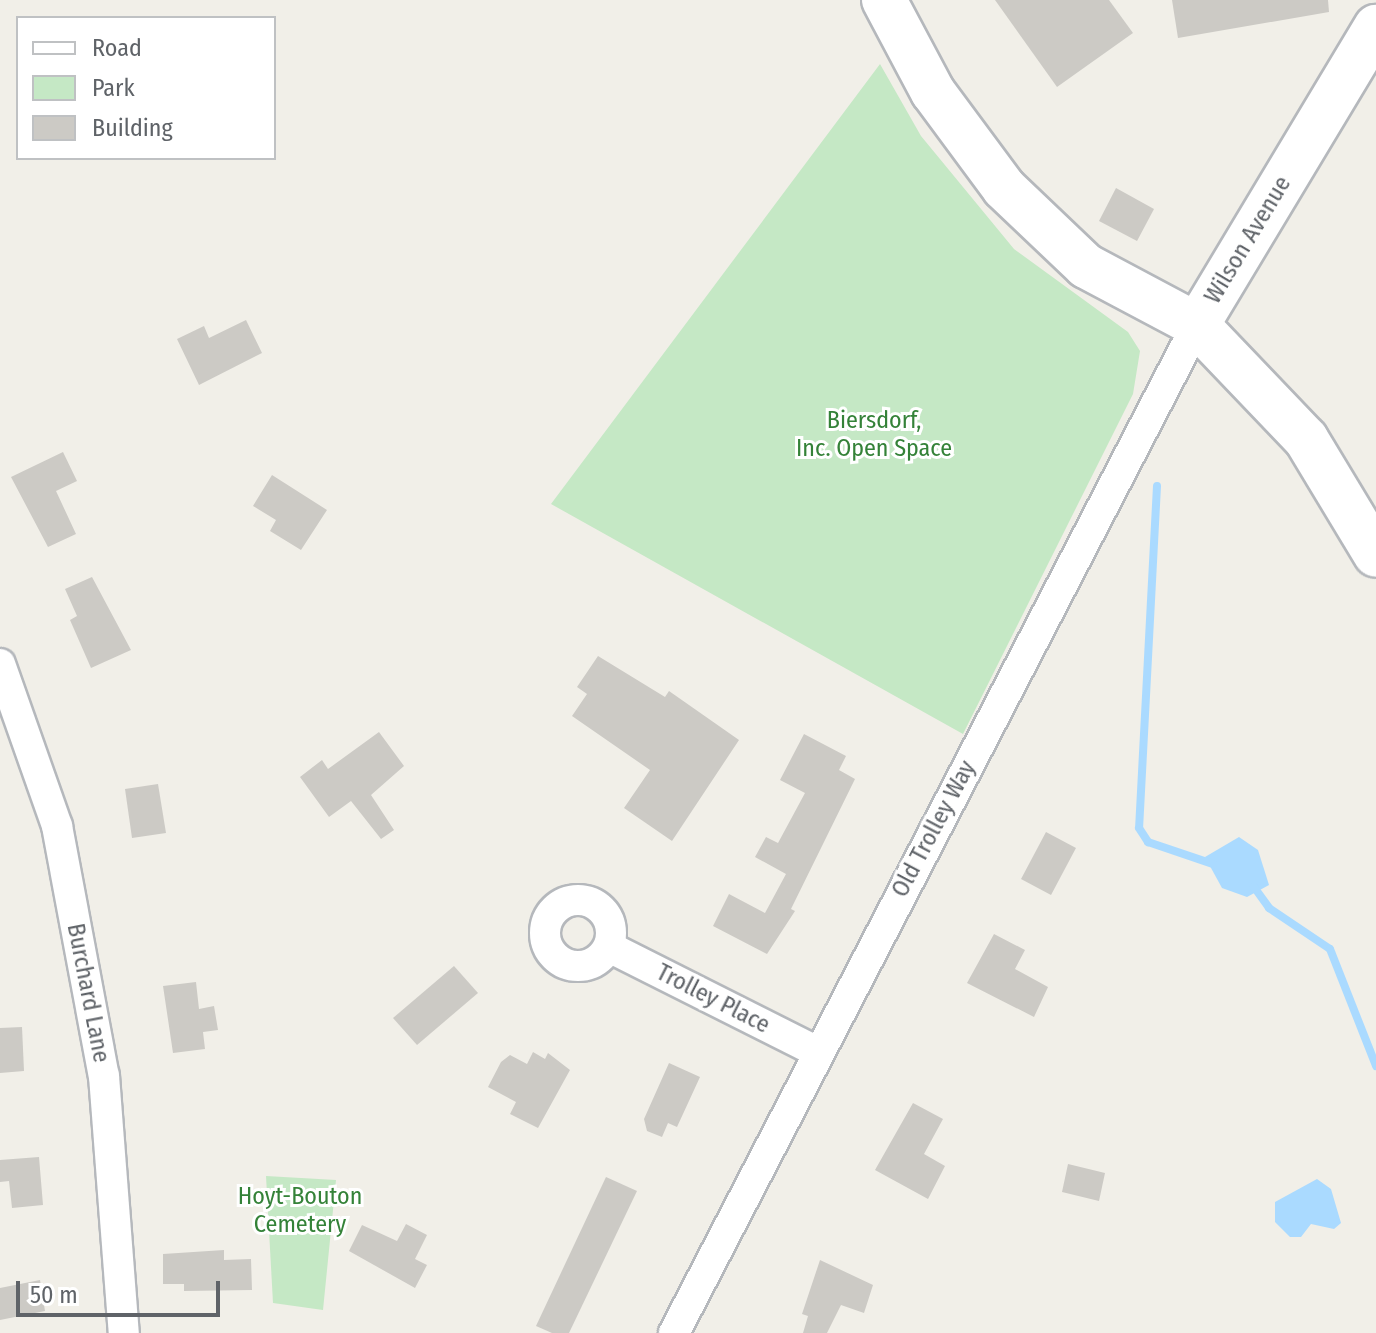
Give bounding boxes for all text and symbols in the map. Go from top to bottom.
legend [16,16,276,160]
text: Road [92,34,142,62]
text: Park [92,74,135,102]
text: Building [92,114,173,142]
street label: Wilson Avenue [1199,171,1297,309]
park label: Biersdorf, Inc. Open Space [796,407,952,463]
street label: Old Trolley Way [886,756,982,902]
street label: Burchard Lane [60,921,116,1065]
street label: Trolley Place [652,958,774,1040]
park label: Hoyt-Bouton Cemetery [238,1183,362,1239]
scale bar [20,1265,224,1315]
text: 50 m [30,1281,78,1309]

